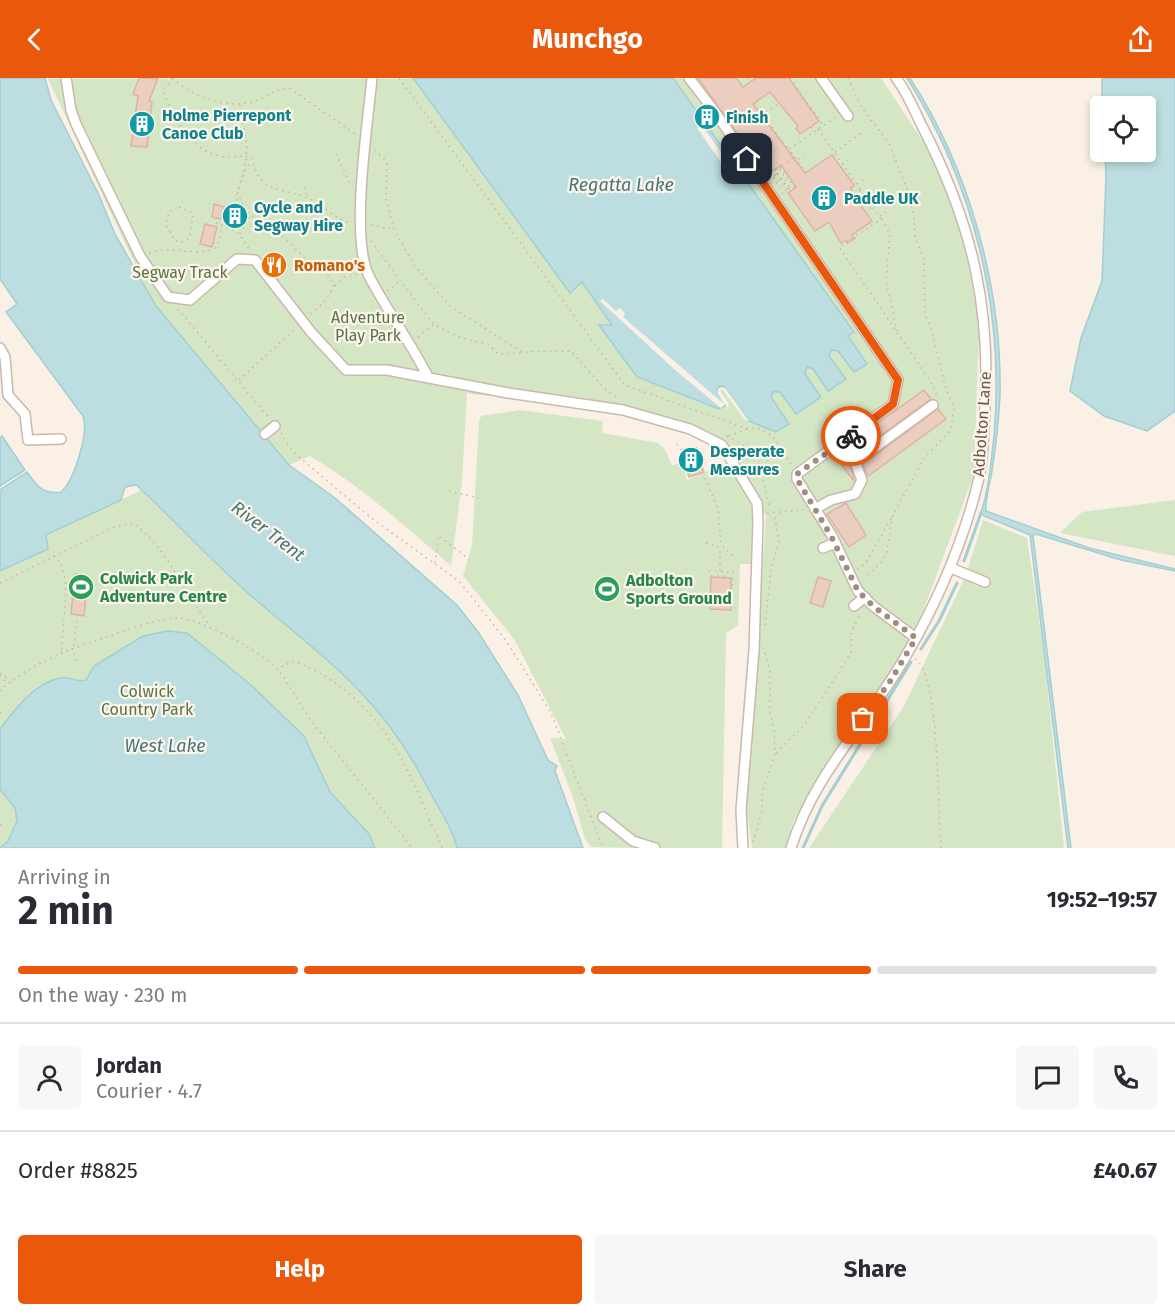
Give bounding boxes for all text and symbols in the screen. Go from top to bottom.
icon: back [18,23,51,56]
text: Munchgo [532,23,643,55]
icon: share [1124,23,1157,56]
map controls [1090,96,1156,162]
button: locate [1090,96,1156,162]
building icon: Finish [692,102,722,132]
place label: Holme Pierrepont Canoe Club [162,106,292,143]
place label: Finish [726,108,769,127]
building icon: Holme Pierrepont Canoe Club [127,109,157,139]
pin [721,133,772,184]
icon: home [730,142,763,175]
water label: Regatta Lake [568,174,674,196]
building icon: Paddle UK [809,183,839,213]
place label: Paddle UK [844,189,919,208]
place label: Cycle and Segway Hire [254,198,343,235]
building icon: Cycle and Segway Hire [220,201,250,231]
restaurant icon: Romano's [259,250,289,280]
place label: Romano's [294,256,365,275]
park label: Segway Track [132,263,229,282]
park label: Adventure Play Park [331,308,405,345]
street label: Adbolton Lane [969,371,995,477]
courier [821,406,881,466]
icon: bike [835,420,868,453]
place label: Desperate Measures [710,442,785,479]
building icon: Desperate Measures [676,445,706,475]
water label: River Trent [227,496,310,566]
place label: Colwick Park Adventure Centre [99,569,227,606]
place label: Adbolton Sports Ground [625,571,732,608]
sports icon: Colwick Park Adventure Centre [66,572,96,602]
sports icon: Adbolton Sports Ground [592,574,622,604]
park label: Colwick Country Park [101,682,194,719]
pin [837,693,888,744]
icon: bag [846,702,879,735]
water label: West Lake [125,735,206,757]
text: Arriving in [18,865,111,889]
text: 19:52–19:57 [1047,886,1157,913]
text: 2 min [18,888,114,934]
text: On the way · 230 m [18,983,187,1007]
button: person [18,1046,81,1109]
button: chat [1016,1046,1079,1109]
button: phone [1094,1046,1157,1109]
text: Jordan [96,1052,162,1079]
text: Courier · 4.7 [96,1079,202,1103]
text: Order #8825 [18,1157,138,1184]
text: £40.67 [1093,1157,1157,1184]
button: Help [18,1235,582,1304]
button: Share [594,1235,1157,1304]

